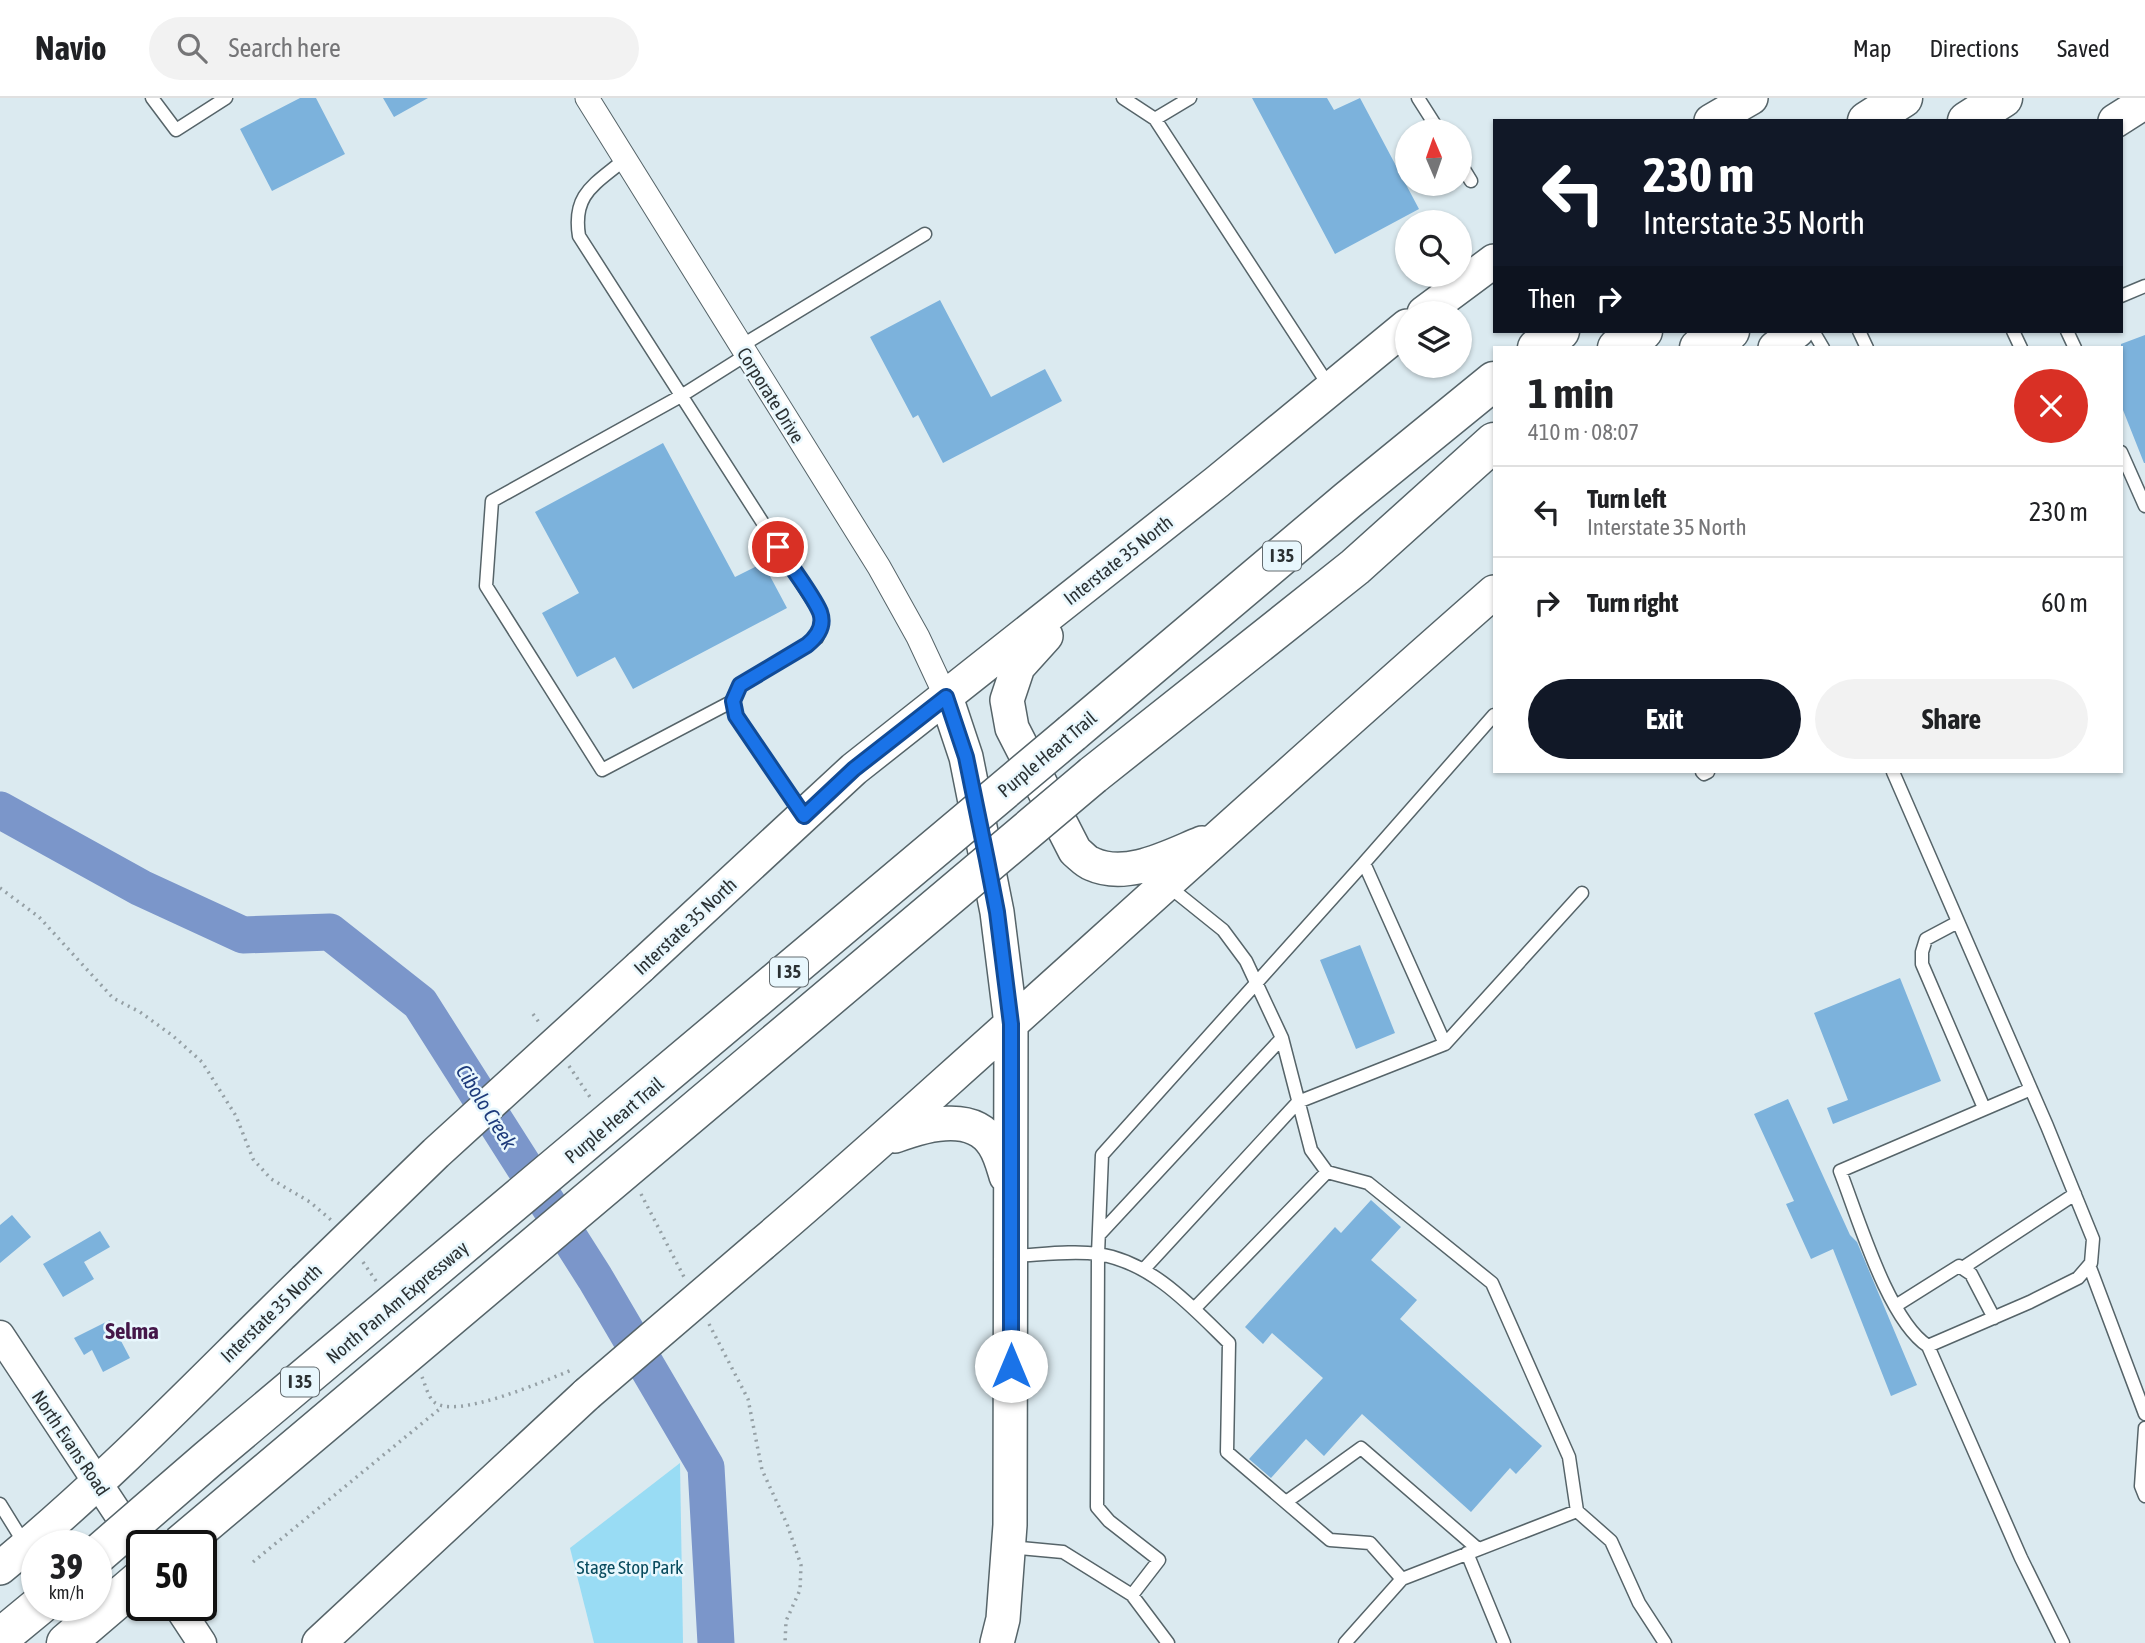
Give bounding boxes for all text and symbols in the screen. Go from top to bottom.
search box [149,17,639,80]
text: Navio [35,29,107,67]
icon: search [173,29,211,67]
text: Search here [229,33,341,63]
text: Map [1853,35,1891,62]
text: Directions [1929,35,2019,62]
text: Saved [2057,35,2110,62]
north arrow [1395,119,1472,196]
map controls [1395,119,1472,378]
text: 230 m [1643,146,1754,202]
icon: left [1528,147,1619,238]
text: Interstate 35 North [1643,204,1865,241]
button: search [1395,210,1472,287]
icon: right [1590,280,1628,318]
text: Then [1528,284,1576,314]
button: layers [1395,301,1472,378]
street label: Corporate Drive [733,343,809,447]
text: 1 min [1528,369,1614,417]
button: close [2014,369,2088,443]
text: 410 m · 08:07 [1528,419,1639,445]
text: Turn left [1587,484,1667,514]
icon: left [1528,493,1566,531]
text: 230 m [2029,497,2088,527]
street label: Interstate 35 North [1059,511,1177,609]
text: Interstate 35 North [1587,514,1747,540]
pin [748,517,808,577]
icon: arrive [759,528,797,566]
road number: I 35 [1263,542,1301,570]
icon: right [1528,584,1566,622]
text: Turn right [1587,588,1678,618]
text: 60 m [2041,588,2088,618]
button: Exit [1528,679,1801,759]
button: Share [1815,679,2088,759]
street label: Purple Heart Trail [993,706,1101,802]
street label: Interstate 35 North [629,873,741,979]
road number: I 35 [770,958,808,986]
water label: Cibolo Creek [451,1060,523,1154]
street label: Purple Heart Trail [560,1072,668,1168]
street label: North Pan Am Expressway [322,1236,472,1368]
street label: Interstate 35 North [216,1259,326,1367]
district label: Selma [105,1318,159,1344]
position arrow [974,1329,1048,1403]
road number: I 35 [281,1367,319,1396]
street label: North Evans Road [28,1386,114,1500]
speed limit sign: 50 [126,1530,217,1621]
text: 39 [50,1546,83,1586]
park label: Stage Stop Park [577,1556,684,1578]
text: km/h [49,1582,84,1603]

